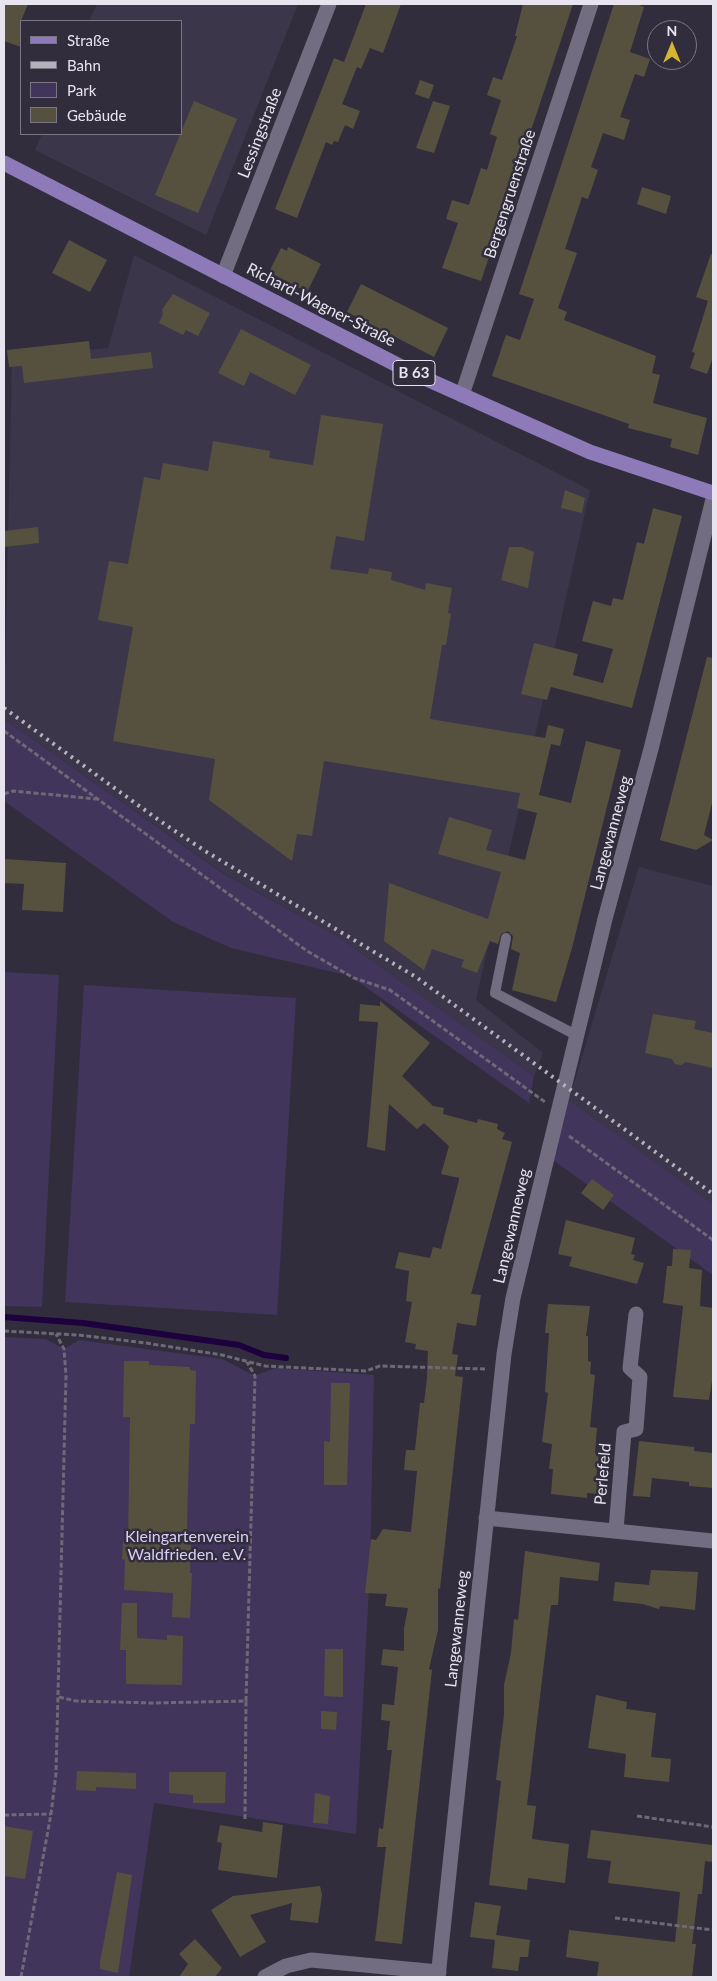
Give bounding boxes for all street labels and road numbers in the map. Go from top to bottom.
street label: Lessingstraße [234,85,286,181]
street label: Bergengruenstraße [480,127,540,261]
street label: Richard-Wagner-Straße [243,259,399,351]
road number: B 63 [393,360,435,386]
street label: Langewanneweg [587,774,635,892]
street label: Langewanneweg [489,1167,535,1285]
street label: Perlefeld [591,1442,615,1506]
street label: Langewanneweg [441,1570,473,1688]

